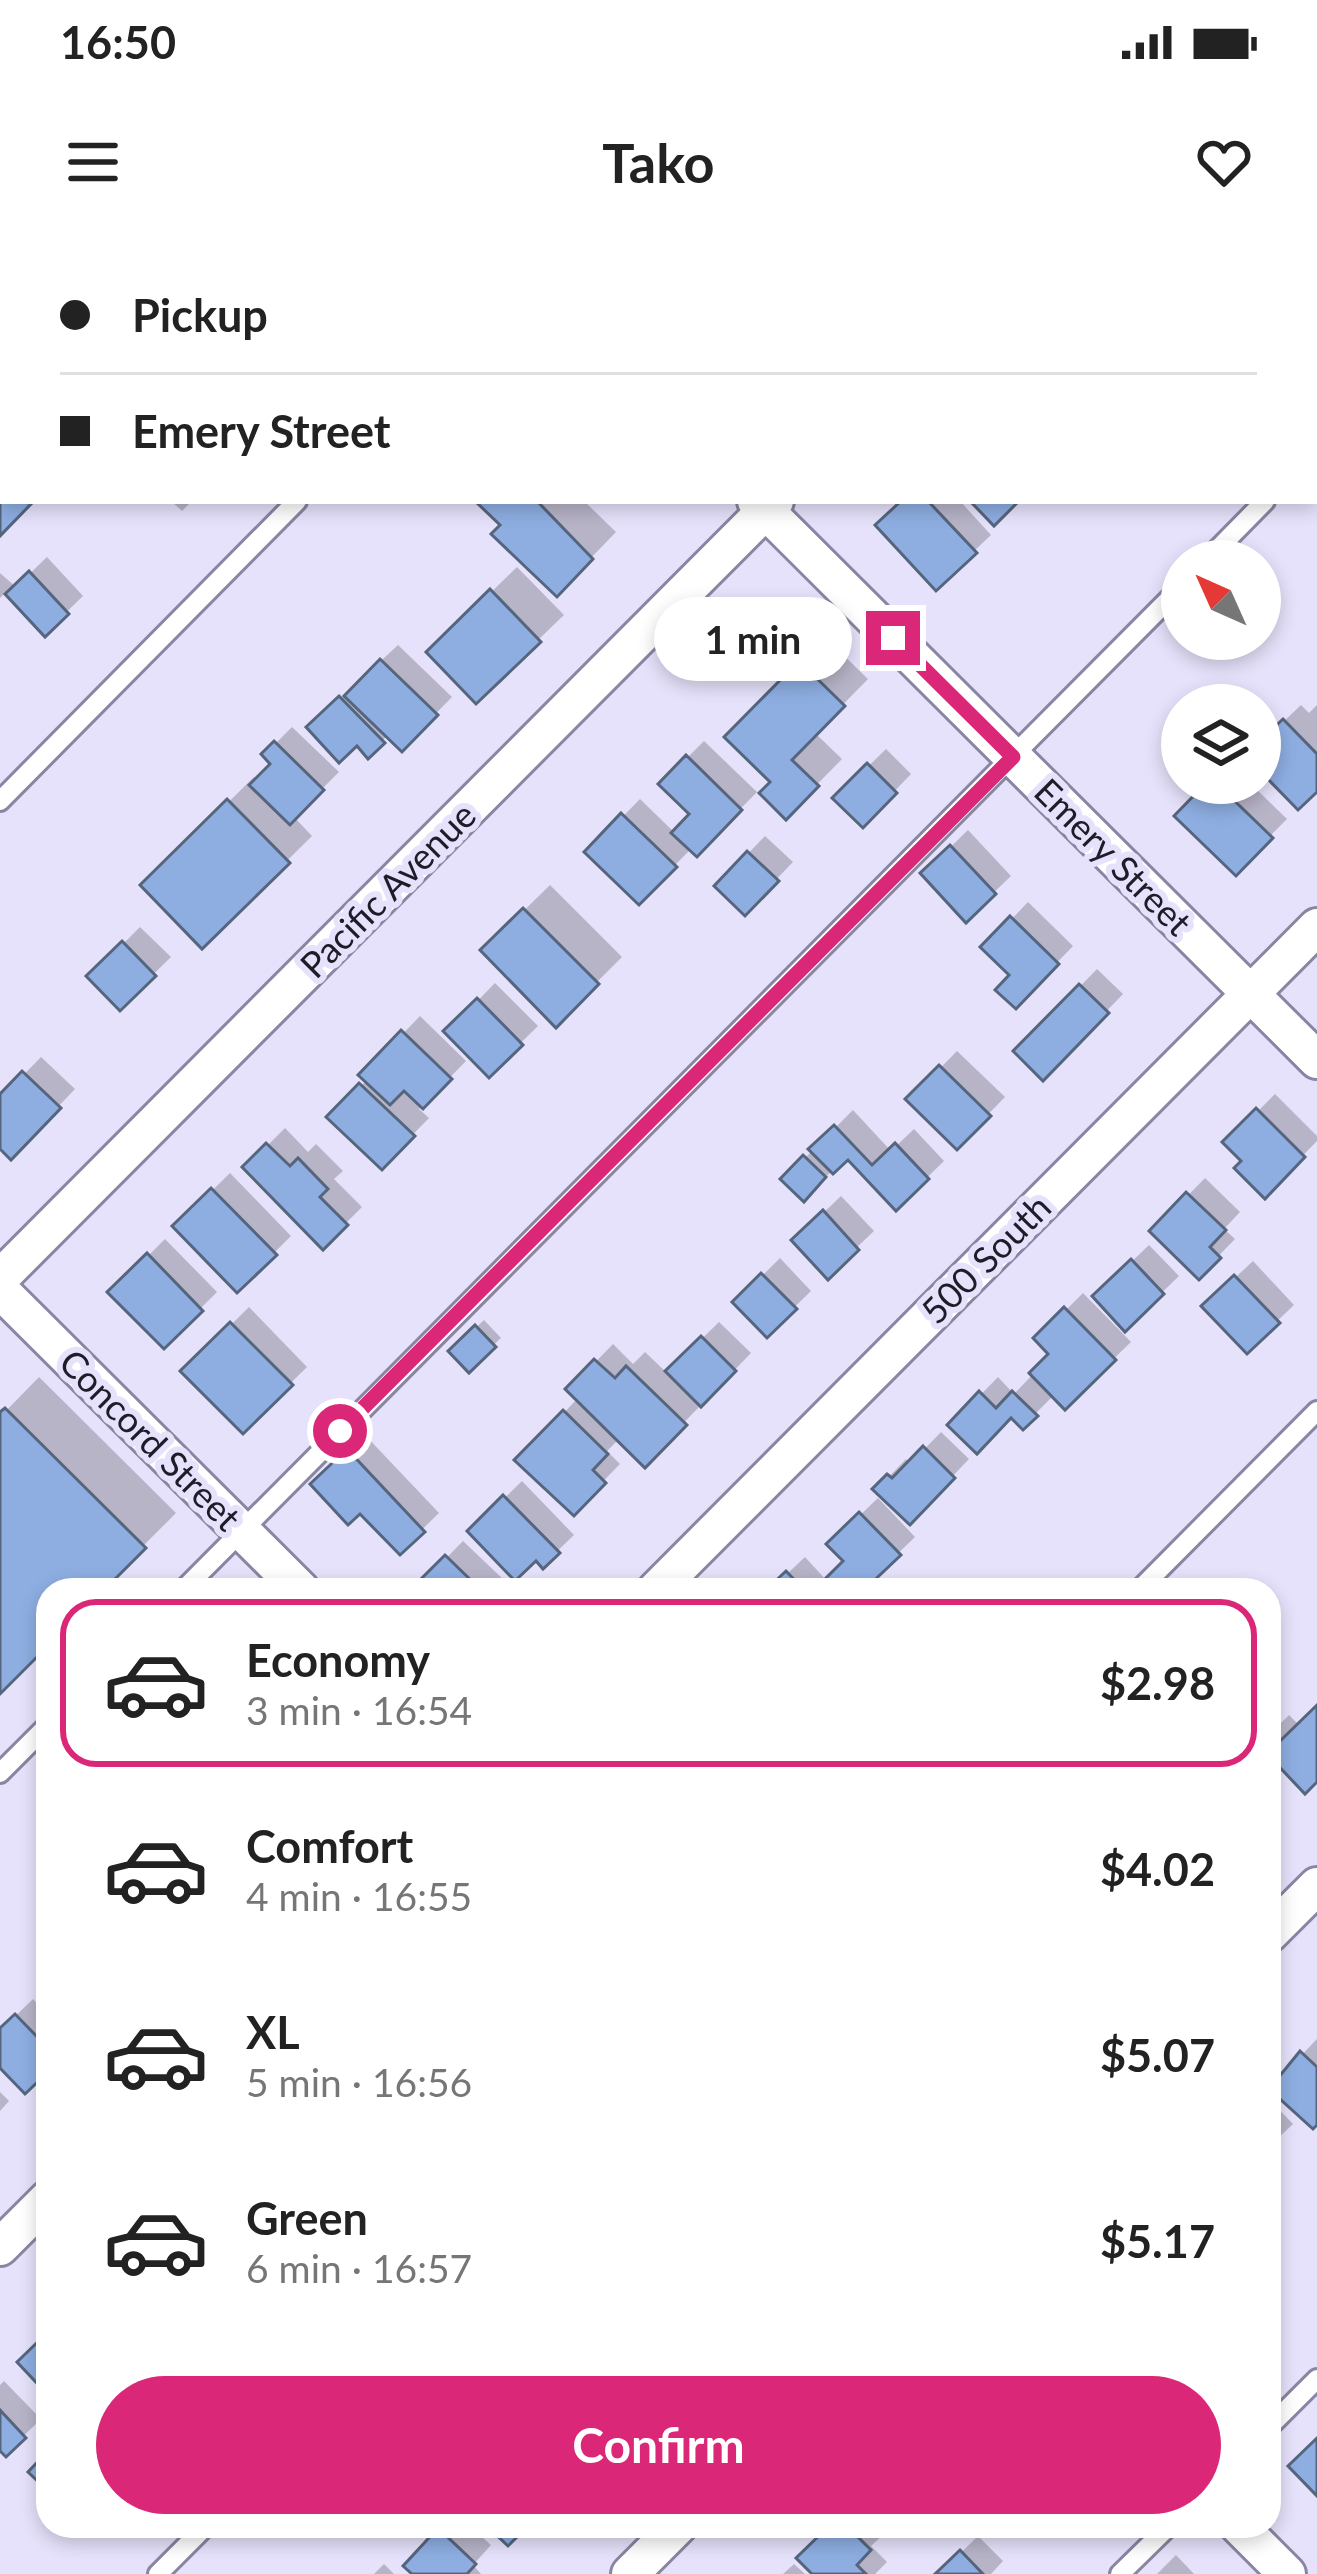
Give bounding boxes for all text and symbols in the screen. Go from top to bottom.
text: 16:50 [60,15,176,69]
icon: menu [60,129,126,195]
icon: heart [1191,129,1257,195]
text: Tako [602,130,715,195]
text: Pickup [132,288,268,342]
text: Emery Street [132,404,391,458]
north arrow [1161,540,1281,660]
map controls [1161,540,1281,804]
callout: 1 min [653,596,851,680]
route end [866,611,920,665]
text: 1 min [705,616,801,662]
button: layers [1161,684,1281,804]
street label: Emery Street [1026,769,1201,944]
street label: Pacific Avenue [291,793,484,986]
street label: 500 South [911,1184,1059,1332]
street label: Concord Street [51,1340,250,1539]
route start [313,1404,367,1458]
icon: car [102,1629,210,1737]
text: Economy [246,1633,430,1687]
text: $2.98 [1100,1656,1215,1710]
text: 3 min · 16:54 [246,1687,472,1733]
icon: car [102,1815,210,1923]
text: Comfort [246,1819,413,1873]
text: $4.02 [1100,1842,1215,1896]
text: 4 min · 16:55 [246,1873,472,1919]
icon: car [102,2001,210,2109]
text: XL [246,2005,300,2059]
text: $5.07 [1100,2028,1215,2082]
text: 5 min · 16:56 [246,2059,472,2105]
icon: car [102,2187,210,2295]
text: Green [246,2191,368,2245]
text: $5.17 [1100,2214,1215,2268]
text: 6 min · 16:57 [246,2245,472,2291]
button: Confirm [96,2376,1221,2514]

